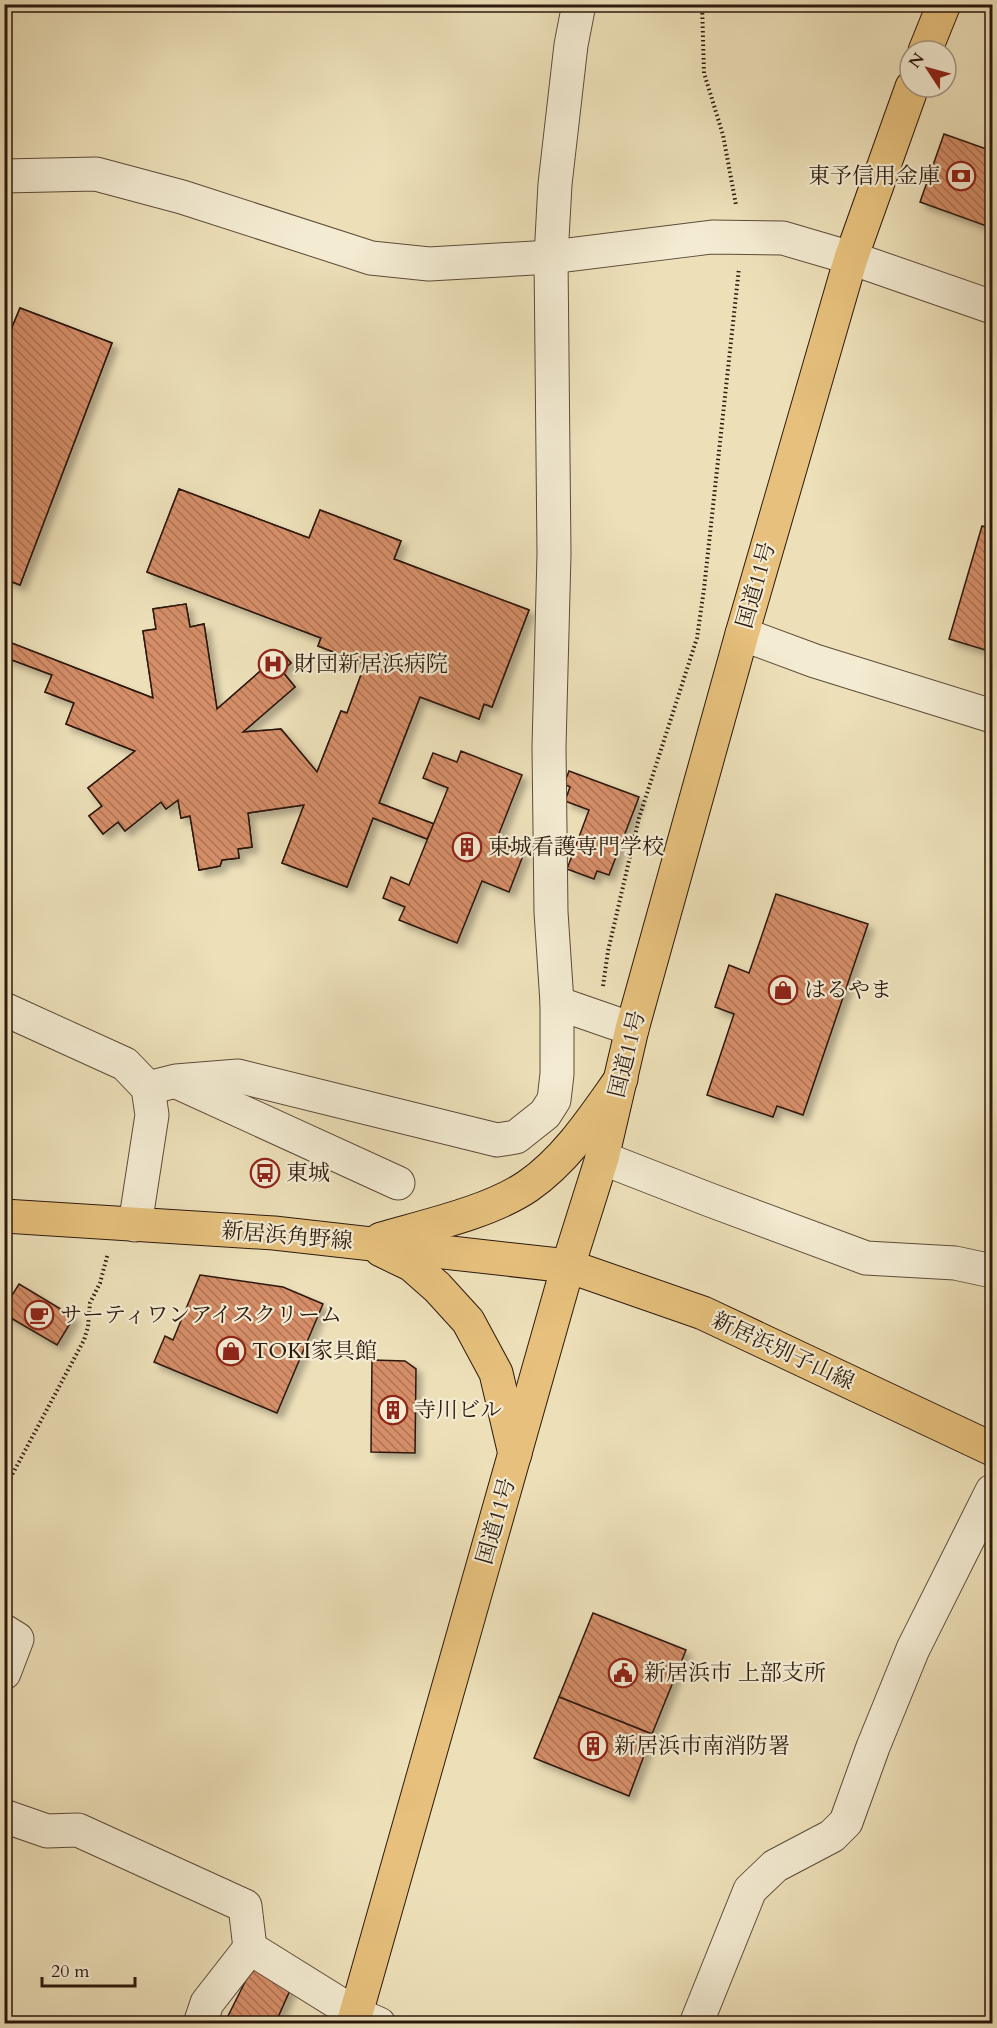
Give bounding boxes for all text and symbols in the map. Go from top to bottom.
north arrow [898,39,958,99]
text: N [904,49,930,73]
bank icon: 東予信用金庫 [945,160,977,192]
place label: 東予信用金庫 [808,161,940,191]
street label: 国道11号 [729,538,783,632]
hospital icon: 財団新居浜病院 [257,648,289,680]
place label: 財団新居浜病院 [294,649,448,679]
building icon: 東城看護専門学校 [451,831,483,863]
place label: 東城看護専門学校 [488,832,664,862]
shop icon: はるやま [767,974,799,1006]
place label: はるやま [804,975,892,1005]
street label: 国道11号 [602,1007,652,1101]
bus stop icon: 東城 [249,1157,281,1189]
place label: 東城 [286,1158,330,1188]
street label: 新居浜角野線 [220,1215,354,1257]
cafe icon: サーティワンアイスクリーム [23,1299,55,1331]
place label: サーティワンアイスクリーム [60,1300,342,1330]
street label: 新居浜別子山線 [707,1305,859,1397]
shop icon: TOKI家具館 [215,1335,247,1367]
place label: TOKI家具館 [252,1336,377,1366]
building icon: 寺川ビル [377,1394,409,1426]
place label: 寺川ビル [414,1395,502,1425]
street label: 国道11号 [469,1474,523,1568]
public building icon: 新居浜市 上部支所 [607,1657,639,1689]
place label: 新居浜市 上部支所 [644,1658,826,1688]
building icon: 新居浜市南消防署 [577,1730,609,1762]
place label: 新居浜市南消防署 [614,1731,790,1761]
scale bar [42,1950,135,1988]
text: 20 m [51,1959,90,1984]

